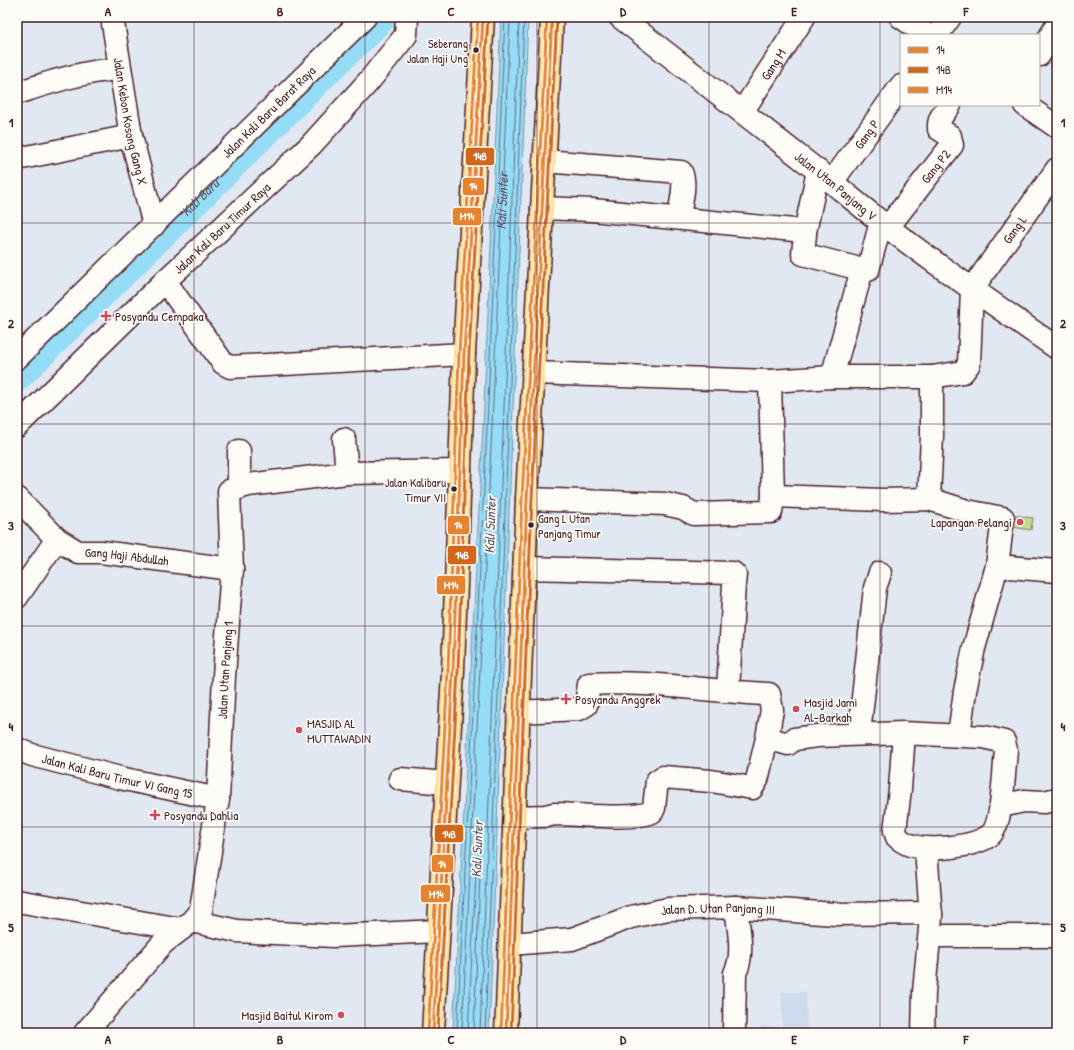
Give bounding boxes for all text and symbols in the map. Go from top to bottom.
text: A [105,2,112,20]
text: B [277,2,284,20]
text: C [447,2,455,20]
text: D [620,2,627,20]
text: E [791,2,797,20]
text: F [963,2,970,20]
legend [900,34,1040,106]
place label: Seberang Jalan Haji Ung [407,35,468,67]
text: 14 [936,41,945,58]
marker: Seberang Jalan Haji Ung [471,45,481,55]
street label: Gang M [756,45,790,83]
street label: Jalan Kebon Kosong Gang X [110,56,152,187]
text: 14B [936,61,951,78]
street label: Jalan Kali Baru Barat Raya [218,62,319,162]
text: M14 [936,81,952,98]
text: 1 [9,113,14,131]
text: 1 [1061,113,1066,131]
street label: Gang P [850,116,883,152]
street label: Gang P2 [916,146,954,187]
line badge: 14B [465,147,495,166]
street label: Jalan Utan Panjang V [791,147,881,225]
text: 14B [473,149,487,163]
water label: Kali Sunter [491,170,512,230]
water label: Kali Baru [176,173,224,220]
line badge: 14 [462,177,485,196]
street label: Jalan Kali Baru Timur Raya [170,178,274,278]
text: 14 [469,179,477,193]
line badge: M14 [452,207,482,226]
text: M14 [460,209,474,223]
street label: Gang L [998,211,1031,247]
place label: Posyandu Cempaka [115,307,204,325]
marker: Posyandu Cempaka [100,310,112,322]
text: 2 [8,314,15,332]
text: 2 [1060,314,1067,332]
place label: Jalan Kalibaru Timur VII [385,474,446,506]
marker: Jalan Kalibaru Timur VII [449,484,459,494]
water label: Kali Sunter [479,495,500,554]
place label: Gang L Utan Panjang Timur [538,510,601,542]
place label: Lapangan Pelangi [931,513,1012,531]
line badge: 14 [447,515,470,535]
text: 3 [8,516,14,534]
text: 3 [1060,516,1066,534]
marker: Lapangan Pelangi [1015,517,1025,527]
text: 14 [454,518,462,532]
marker: Gang L Utan Panjang Timur [526,520,536,530]
street label: Gang Haji Abdullah [85,543,170,570]
line badge: 14B [447,545,477,565]
text: 14B [455,548,469,562]
line badge: M14 [436,575,466,595]
text: M14 [444,578,458,592]
street label: Jalan Utan Panjang 1 [213,620,237,719]
place label: Posyandu Anggrek [575,690,661,708]
marker: Posyandu Anggrek [560,693,572,705]
place label: Masjid Jami Al-Barkah [804,693,858,726]
marker: Masjid Jami Al-Barkah [791,704,801,714]
place label: MASJID AL MUTTAWADIN [307,714,371,747]
text: 4 [9,717,14,735]
text: 4 [1061,717,1066,735]
marker: MASJID AL MUTTAWADIN [294,725,304,735]
street label: Jalan Kali Baru Timur VI Gang 15 [40,749,195,802]
place label: Posyandu Dahlia [164,806,238,824]
marker: Posyandu Dahlia [149,809,161,821]
water label: Kali Sunter [466,819,487,878]
line badge: 14B [434,824,464,843]
text: 14B [442,827,456,841]
line badge: 14 [431,854,454,873]
text: 14 [438,857,446,871]
line badge: M14 [420,884,451,903]
text: M14 [429,887,443,901]
street label: Jalan D. Utan Panjang III [659,898,776,919]
text: 5 [8,918,14,936]
text: 5 [1060,918,1066,936]
place label: Masjid Baitul Kirom [242,1006,333,1024]
marker: Masjid Baitul Kirom [336,1010,346,1020]
text: A [105,1030,112,1048]
text: B [277,1030,284,1048]
text: C [447,1030,455,1048]
text: D [620,1030,627,1048]
text: E [791,1030,797,1048]
text: F [963,1030,970,1048]

